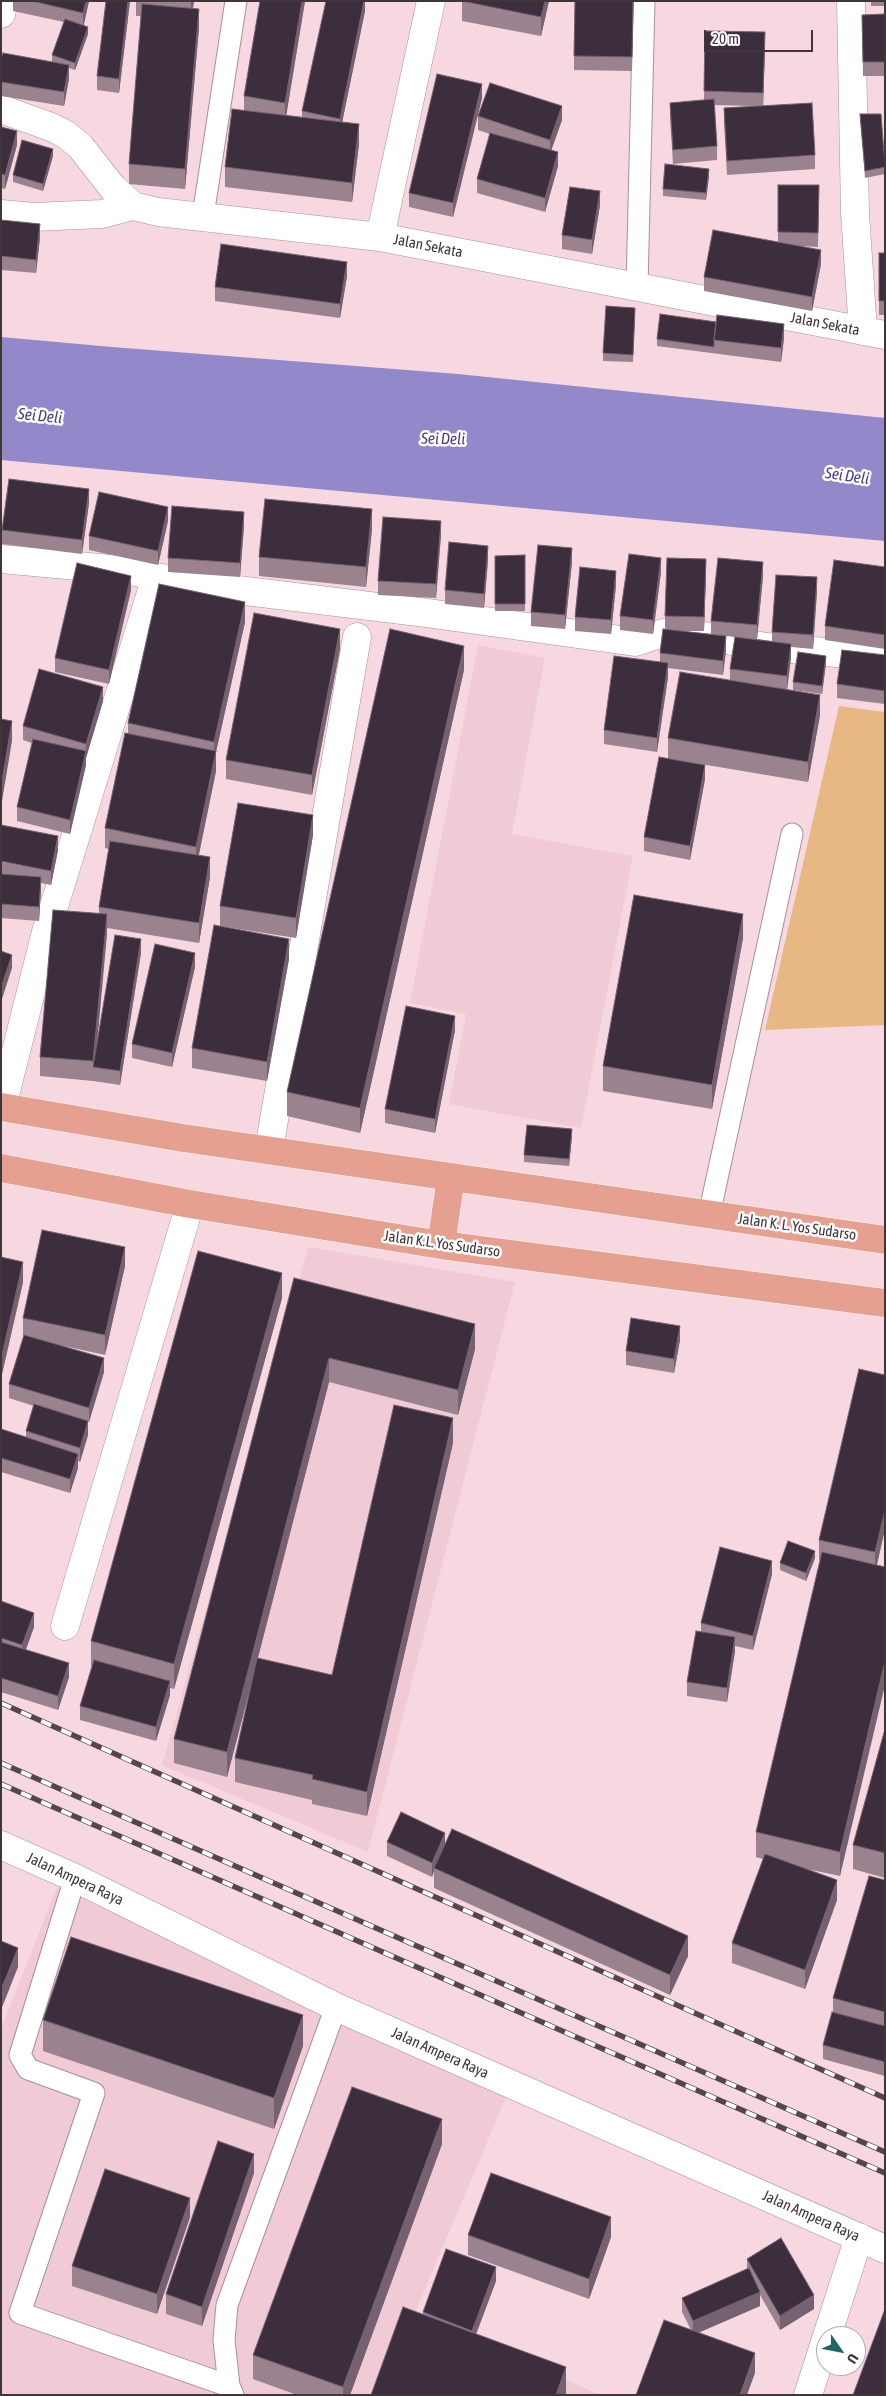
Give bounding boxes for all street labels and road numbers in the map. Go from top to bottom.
street label: Jalan Sekata [392,230,464,262]
street label: Jalan Sekata [789,308,861,340]
street label: Jalan K. L. Yos Sudarso [737,1210,857,1244]
street label: Jalan K.L. Yos Sudarso [383,1227,501,1261]
street label: Jalan Ampera Raya [24,1849,126,1909]
street label: Jalan Ampera Raya [388,2023,492,2083]
street label: Jalan Ampera Raya [759,2186,863,2246]

